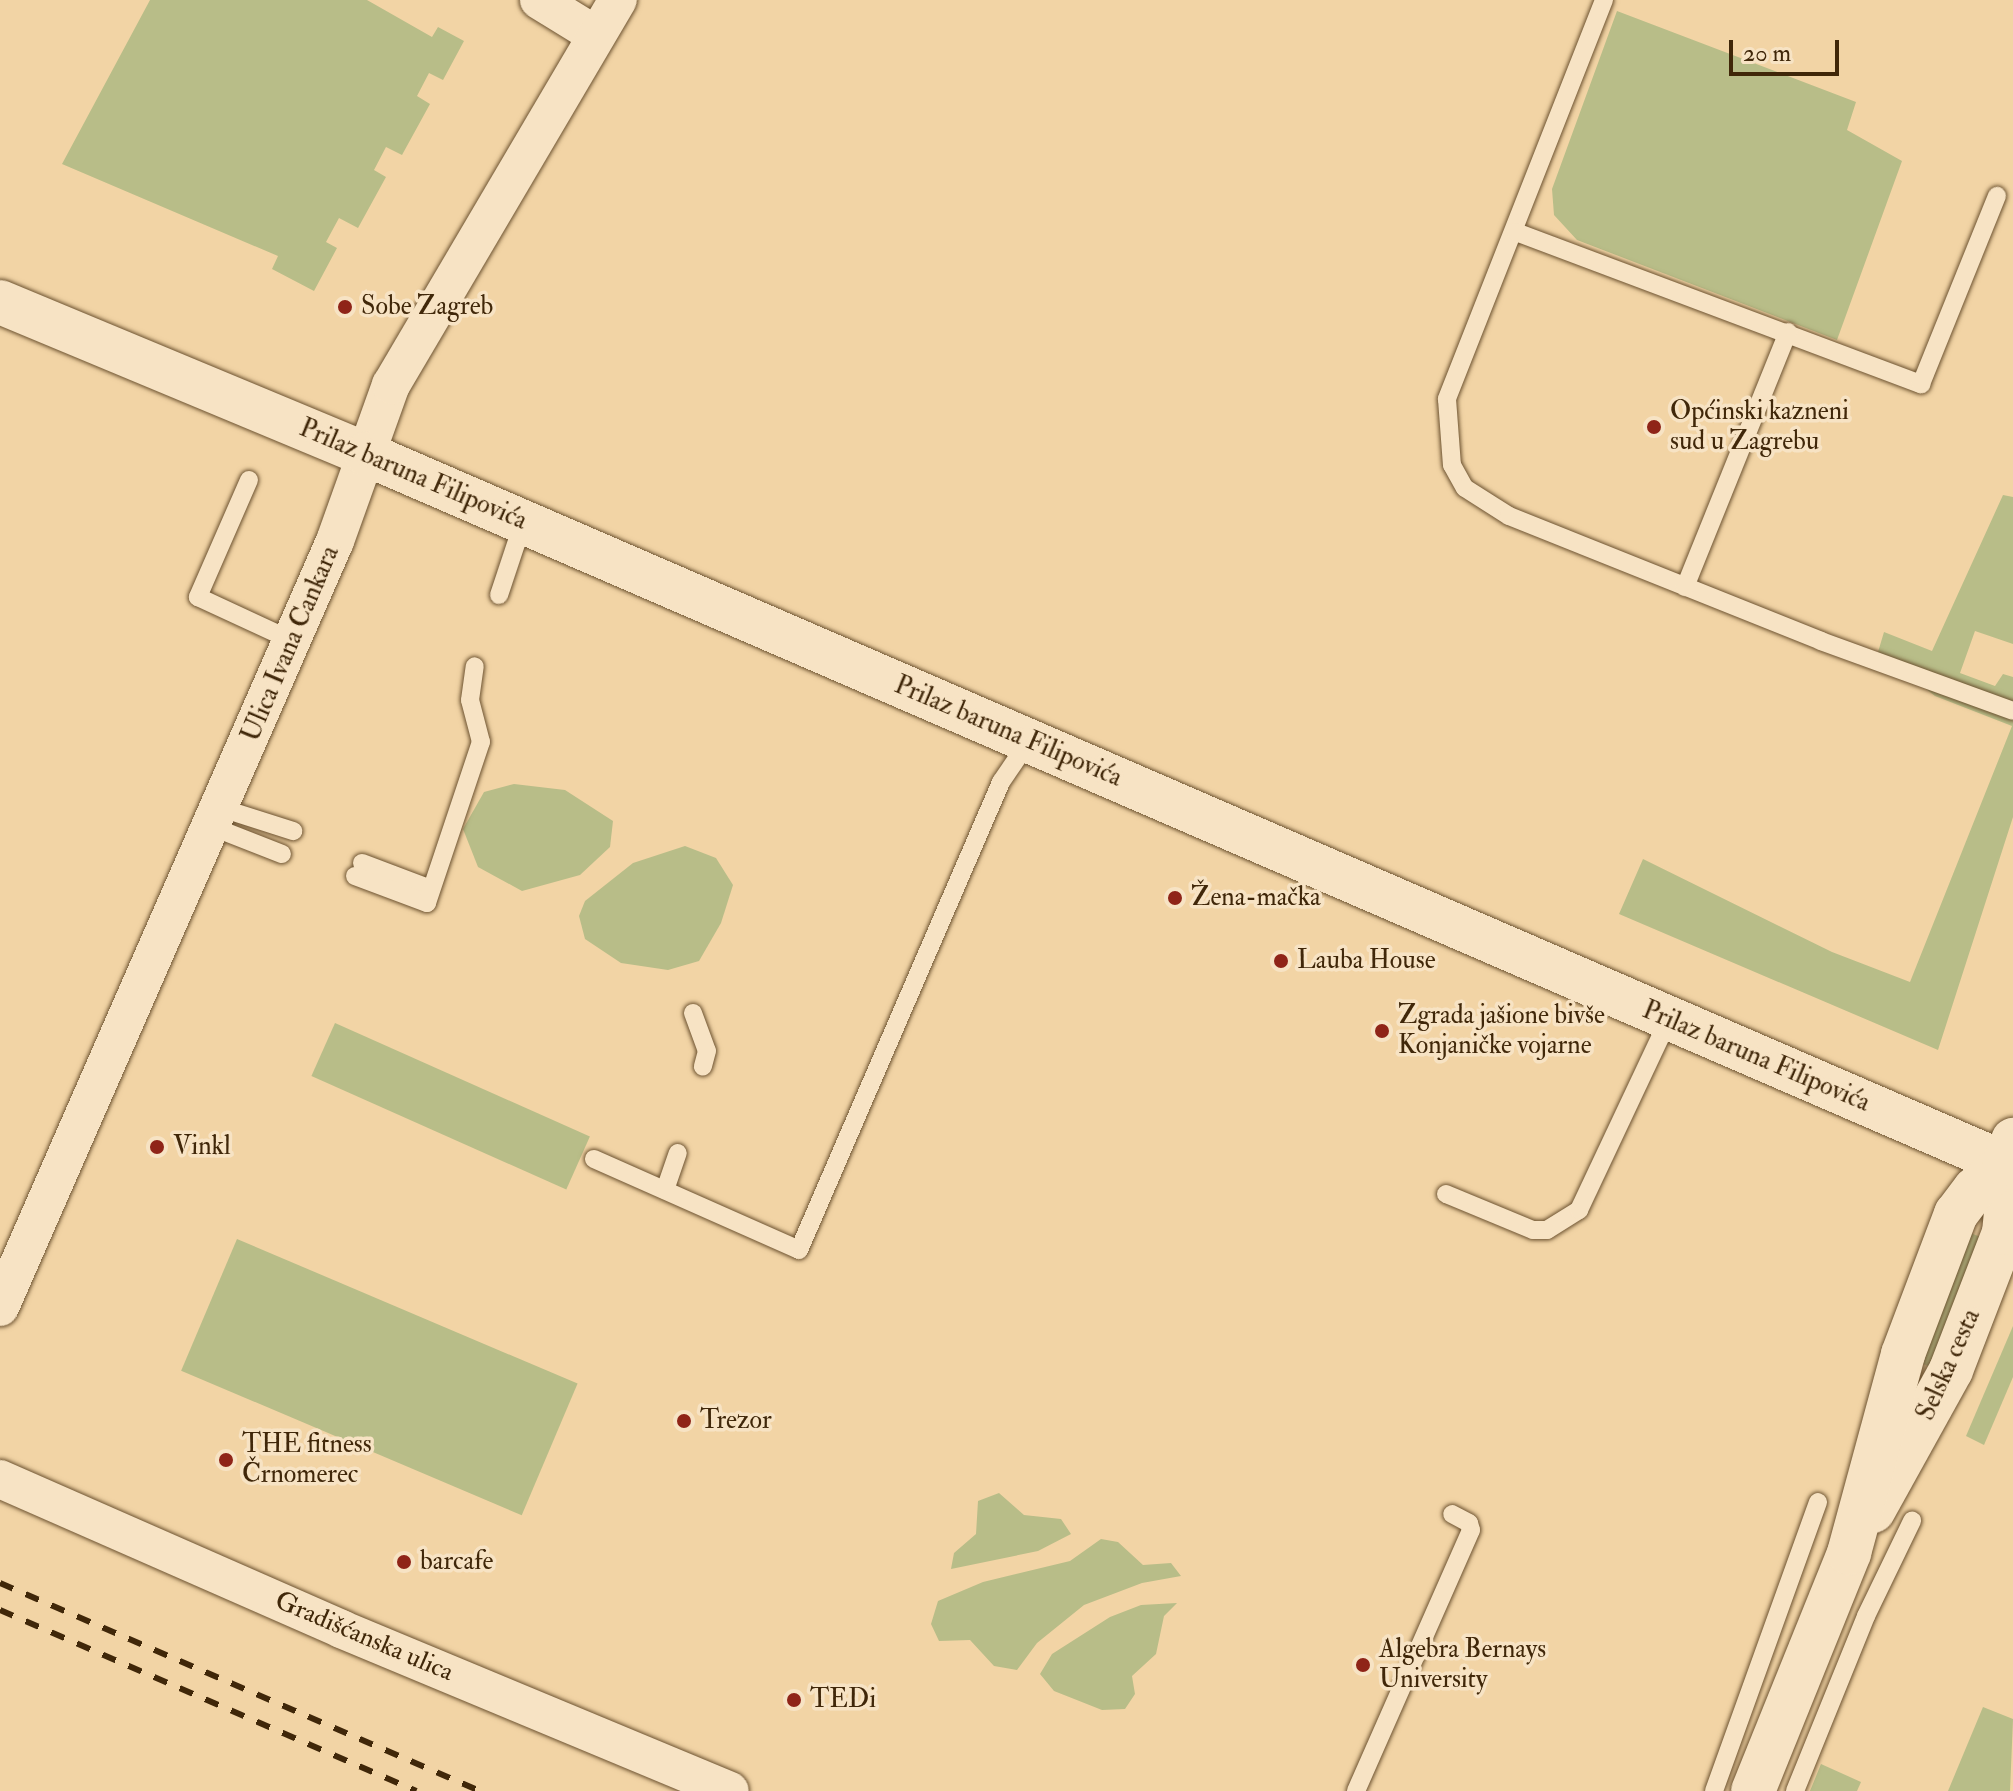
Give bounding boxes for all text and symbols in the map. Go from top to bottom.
scale bar [1733,24,1843,74]
text: 20 m [1743,38,1791,69]
place label: Sobe Zagreb [361,291,493,323]
marker: Sobe Zagreb [336,298,354,316]
place label: Općinski kazneni sud u Zagrebu [1670,396,1849,458]
street label: Prilaz baruna Filipovića [294,413,532,537]
marker: Općinski kazneni sud u Zagrebu [1645,418,1663,436]
street label: Ulica Ivana Cankara [236,541,346,747]
street label: Prilaz baruna Filipovića [889,670,1127,794]
place label: Žena-mačka [1191,882,1321,914]
marker: Žena-mačka [1166,889,1184,907]
place label: Lauba House [1297,945,1436,977]
marker: Lauba House [1272,952,1290,970]
street label: Prilaz baruna Filipovića [1637,995,1875,1119]
place label: Zgrada jašione bivše Konjaničke vojarne [1398,1000,1605,1062]
marker: Zgrada jašione bivše Konjaničke vojarne [1373,1022,1391,1040]
place label: Vinkl [173,1131,231,1163]
marker: Vinkl [148,1138,166,1156]
street label: Selska cesta [1911,1304,1987,1426]
place label: Trezor [700,1405,772,1437]
marker: Trezor [675,1412,693,1430]
place label: THE fitness Črnomerec [242,1429,372,1490]
marker: THE fitness Črnomerec [217,1451,235,1469]
place label: barcafe [420,1546,493,1578]
marker: barcafe [395,1553,413,1571]
street label: Gradišćanska ulica [270,1585,458,1689]
place label: Algebra Bernays University [1379,1634,1546,1696]
marker: Algebra Bernays University [1354,1656,1372,1674]
place label: TEDi [810,1684,876,1716]
marker: TEDi [785,1691,803,1709]

